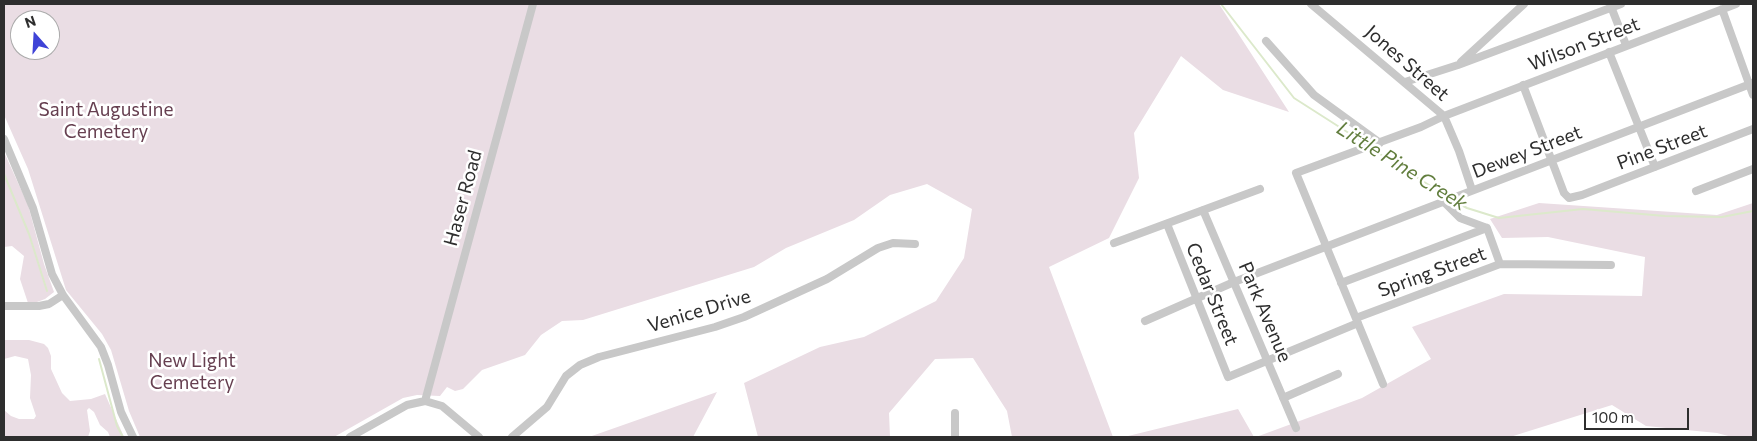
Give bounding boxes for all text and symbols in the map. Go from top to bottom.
north arrow [10,10,60,60]
text: N [23,12,38,31]
street label: Wilson Street [1525,12,1643,76]
street label: Jones Street [1360,20,1454,106]
park label: Saint Augustine Cemetery [39,99,173,143]
water label: Little Pine Creek [1332,116,1472,216]
street label: Pine Street [1614,119,1710,175]
street label: Dewey Street [1469,121,1585,183]
street label: Haser Road [439,148,487,248]
street label: Cedar Street [1181,239,1243,349]
street label: Spring Street [1375,242,1489,302]
street label: Park Avenue [1234,258,1296,366]
street label: Venice Drive [645,285,753,337]
park label: New Light Cemetery [148,350,236,394]
scale bar [1587,398,1692,430]
text: 100 m [1592,408,1634,426]

